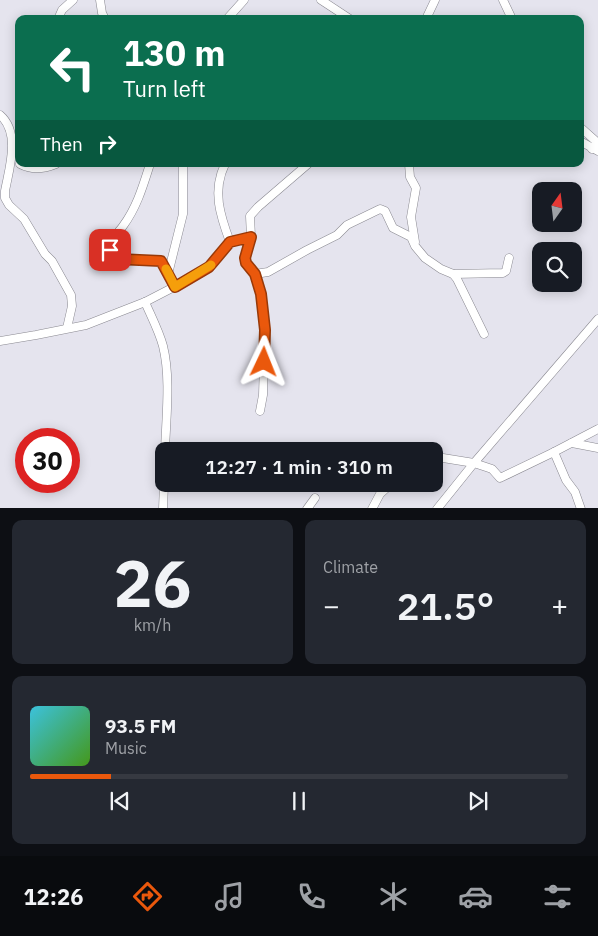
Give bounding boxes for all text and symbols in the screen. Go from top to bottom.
text: 130 m [123,30,226,76]
icon: left [40,35,105,100]
text: Turn left [123,74,206,103]
icon: right [93,130,121,158]
text: Then [40,132,83,156]
north arrow [532,182,582,232]
map controls [532,182,582,292]
pin [89,229,131,271]
icon: arrive [96,236,124,264]
button: search [532,242,582,292]
position arrow [237,335,289,387]
speed limit sign: 30 [15,428,80,493]
text: 12:27 · 1 min · 310 m [205,455,393,479]
text: 26 [113,540,192,625]
text: Climate [323,557,378,577]
text: 21.5° [397,581,494,630]
text: − [323,587,340,624]
text: + [551,587,568,624]
text: km/h [134,615,171,635]
text: 93.5 FM [105,714,176,738]
text: Music [105,738,147,758]
icon: previous [106,787,134,815]
icon: pause [285,787,313,815]
icon: next [464,787,492,815]
icon: directions [130,879,165,914]
icon: music [212,879,247,914]
icon: phone [294,879,329,914]
icon: climate [376,879,411,914]
icon: car [458,879,493,914]
icon: filters [540,879,575,914]
text: 12:26 [23,882,83,911]

